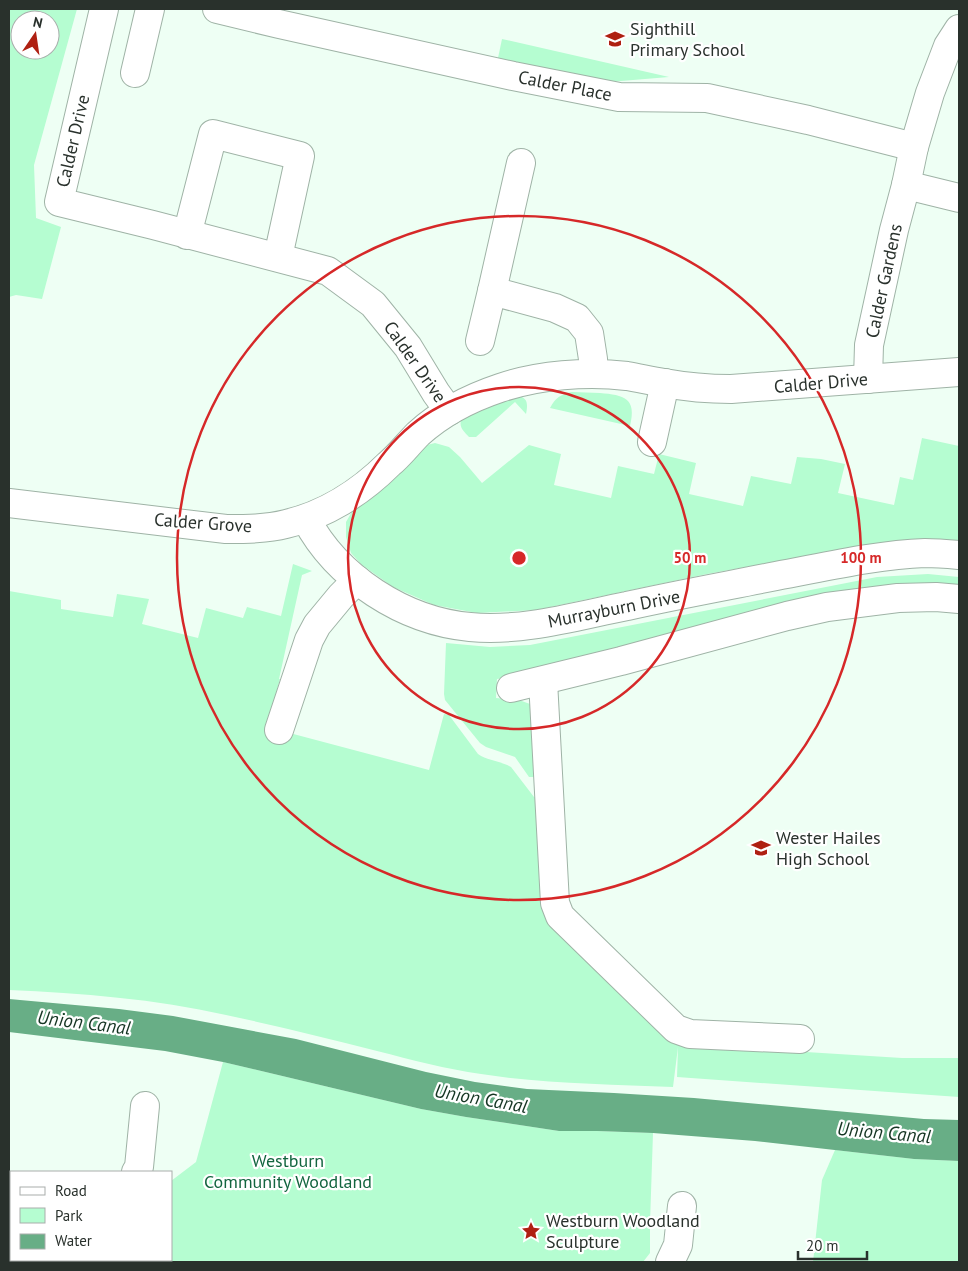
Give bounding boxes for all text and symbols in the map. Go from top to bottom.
north arrow [10,10,60,60]
text: N [31,13,44,32]
place label: Sighthill Primary School [630,17,745,61]
school or university icon: Sighthill Primary School [604,28,626,50]
street label: Calder Place [516,65,614,106]
street label: Calder Drive [51,92,94,189]
street label: Calder Gardens [860,222,907,340]
street label: Calder Drive [379,317,452,407]
street label: Calder Drive [773,367,869,398]
street label: Calder Grove [153,508,253,537]
text: 50 m [674,548,706,567]
text: 100 m [840,548,882,567]
centre of rings [510,549,528,567]
street label: Murrayburn Drive [546,584,682,633]
place label: Wester Hailes High School [776,826,881,870]
school or university icon: Wester Hailes High School [750,837,772,859]
water label: Union Canal [36,1004,132,1040]
water label: Union Canal [433,1078,529,1118]
water label: Union Canal [836,1116,932,1148]
park label: Westburn Community Woodland [204,1149,372,1193]
legend [10,1171,172,1261]
text: Road [55,1181,87,1200]
text: Park [55,1206,83,1225]
place label: Westburn Woodland Sculpture [546,1209,700,1253]
place icon: Westburn Woodland Sculpture [520,1220,542,1242]
scale bar [798,1228,867,1260]
text: Water [55,1231,92,1250]
text: 20 m [806,1236,839,1255]

